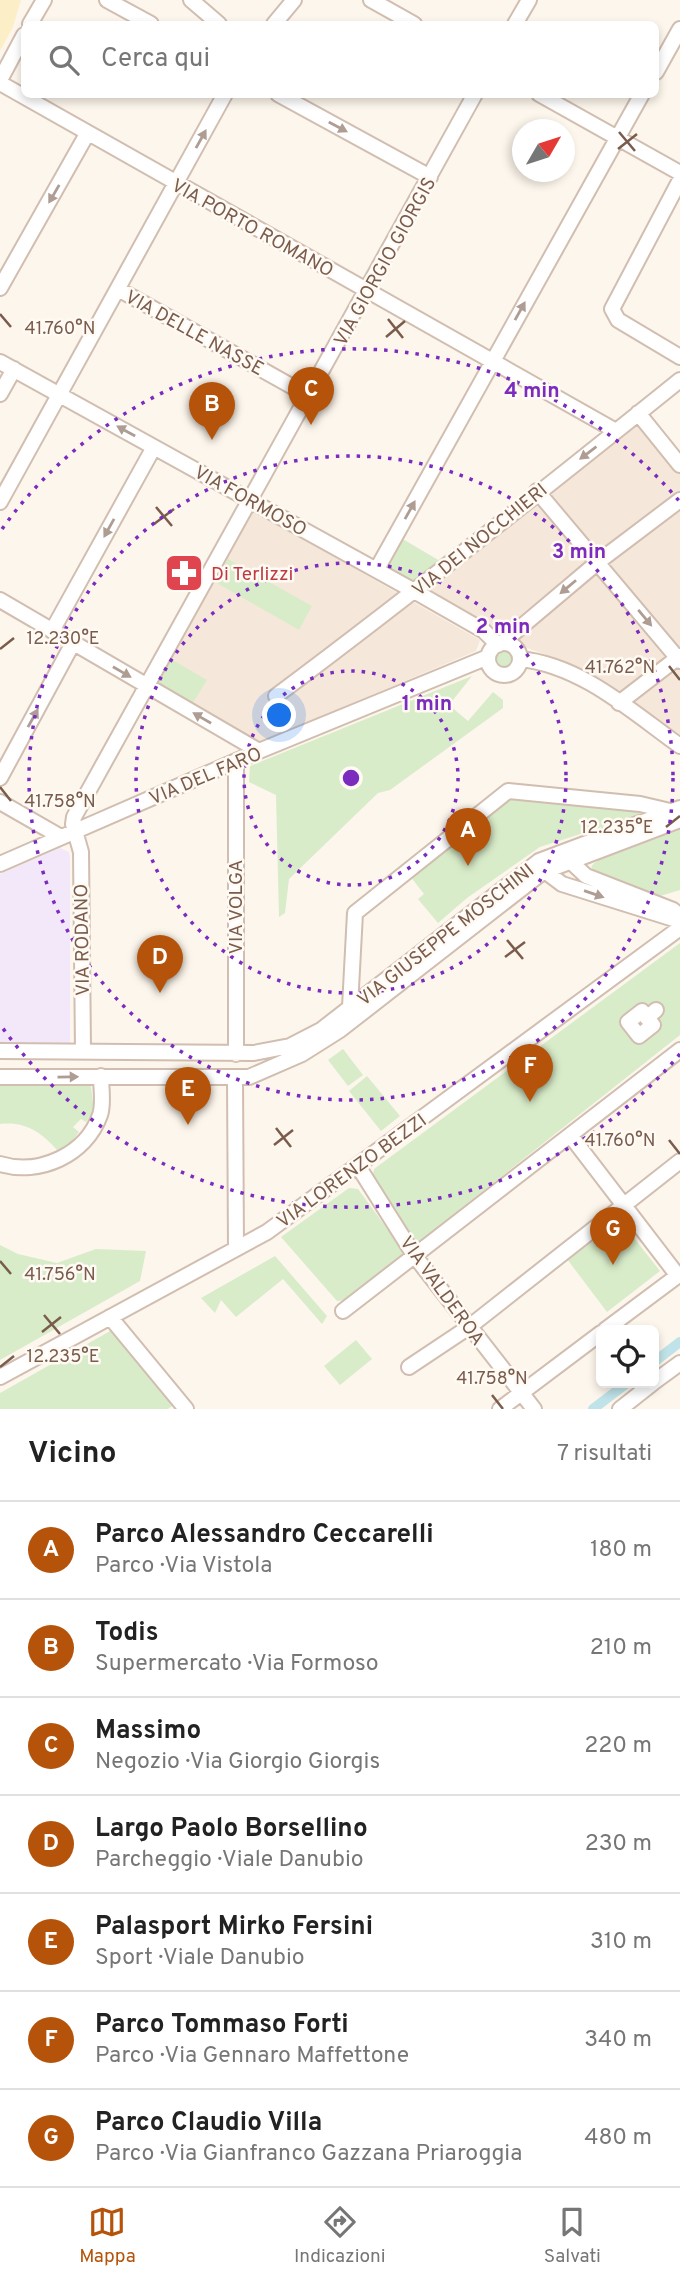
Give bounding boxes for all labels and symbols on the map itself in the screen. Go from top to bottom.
north arrow [512,119,575,182]
one-way arrow [328,121,348,133]
one-way arrow [195,129,207,149]
street label: VIA GIORGIO GIORGIS [329,173,442,351]
street label: VIA PORTO ROMANO [167,174,337,283]
one-way arrow [48,184,60,203]
street label: VIA DELLE NASSE [120,286,268,382]
one-way arrow [514,301,526,320]
text: 41.760°N [25,318,95,341]
pin: C [288,367,334,425]
text: 4 min [504,378,560,405]
pin: B [189,382,235,440]
one-way arrow [116,425,135,437]
one-way arrow [579,445,597,459]
street label: VIA FORMOSO [189,461,311,543]
street label: VIA DEI NOCCHIERI [408,479,553,602]
one-way arrow [404,500,416,519]
one-way arrow [103,518,115,537]
text: 3 min [552,539,606,566]
pharmacy icon: Di Terlizzi [163,552,205,594]
place label: Di Terlizzi [211,563,293,587]
one-way arrow [560,580,578,595]
one-way arrow [637,608,652,626]
text: 2 min [476,614,530,641]
text: 12.230°E [26,628,100,651]
text: 41.762°N [585,657,655,680]
one-way arrow [113,666,132,678]
text: 1 min [402,691,452,718]
your location [262,698,296,732]
one-way arrow [26,708,38,728]
one-way arrow [193,712,212,724]
street label: VIA DEL FARO [146,742,266,811]
centre of rings [339,766,363,790]
text: 41.758°N [24,791,96,814]
pin: A [445,808,491,866]
text: 12.235°E [581,817,653,840]
street label: VIA GIUSEPPE MOSCHINI [353,859,539,1012]
street label: VIA VOLGA [225,860,249,954]
street label: VIA RODANO [70,884,96,996]
one-way arrow [584,890,605,900]
pin: D [137,935,183,993]
pin: F [507,1044,553,1102]
pin: E [165,1067,211,1125]
one-way arrow [57,1071,79,1083]
street label: VIA LORENZO BEZZI [272,1109,432,1234]
text: 41.760°N [585,1130,655,1153]
pin: G [590,1207,636,1265]
street label: VIA VALDEROA [394,1232,489,1351]
text: 41.756°N [24,1264,96,1287]
text: 12.235°E [27,1346,99,1369]
text: 41.758°N [456,1368,528,1391]

